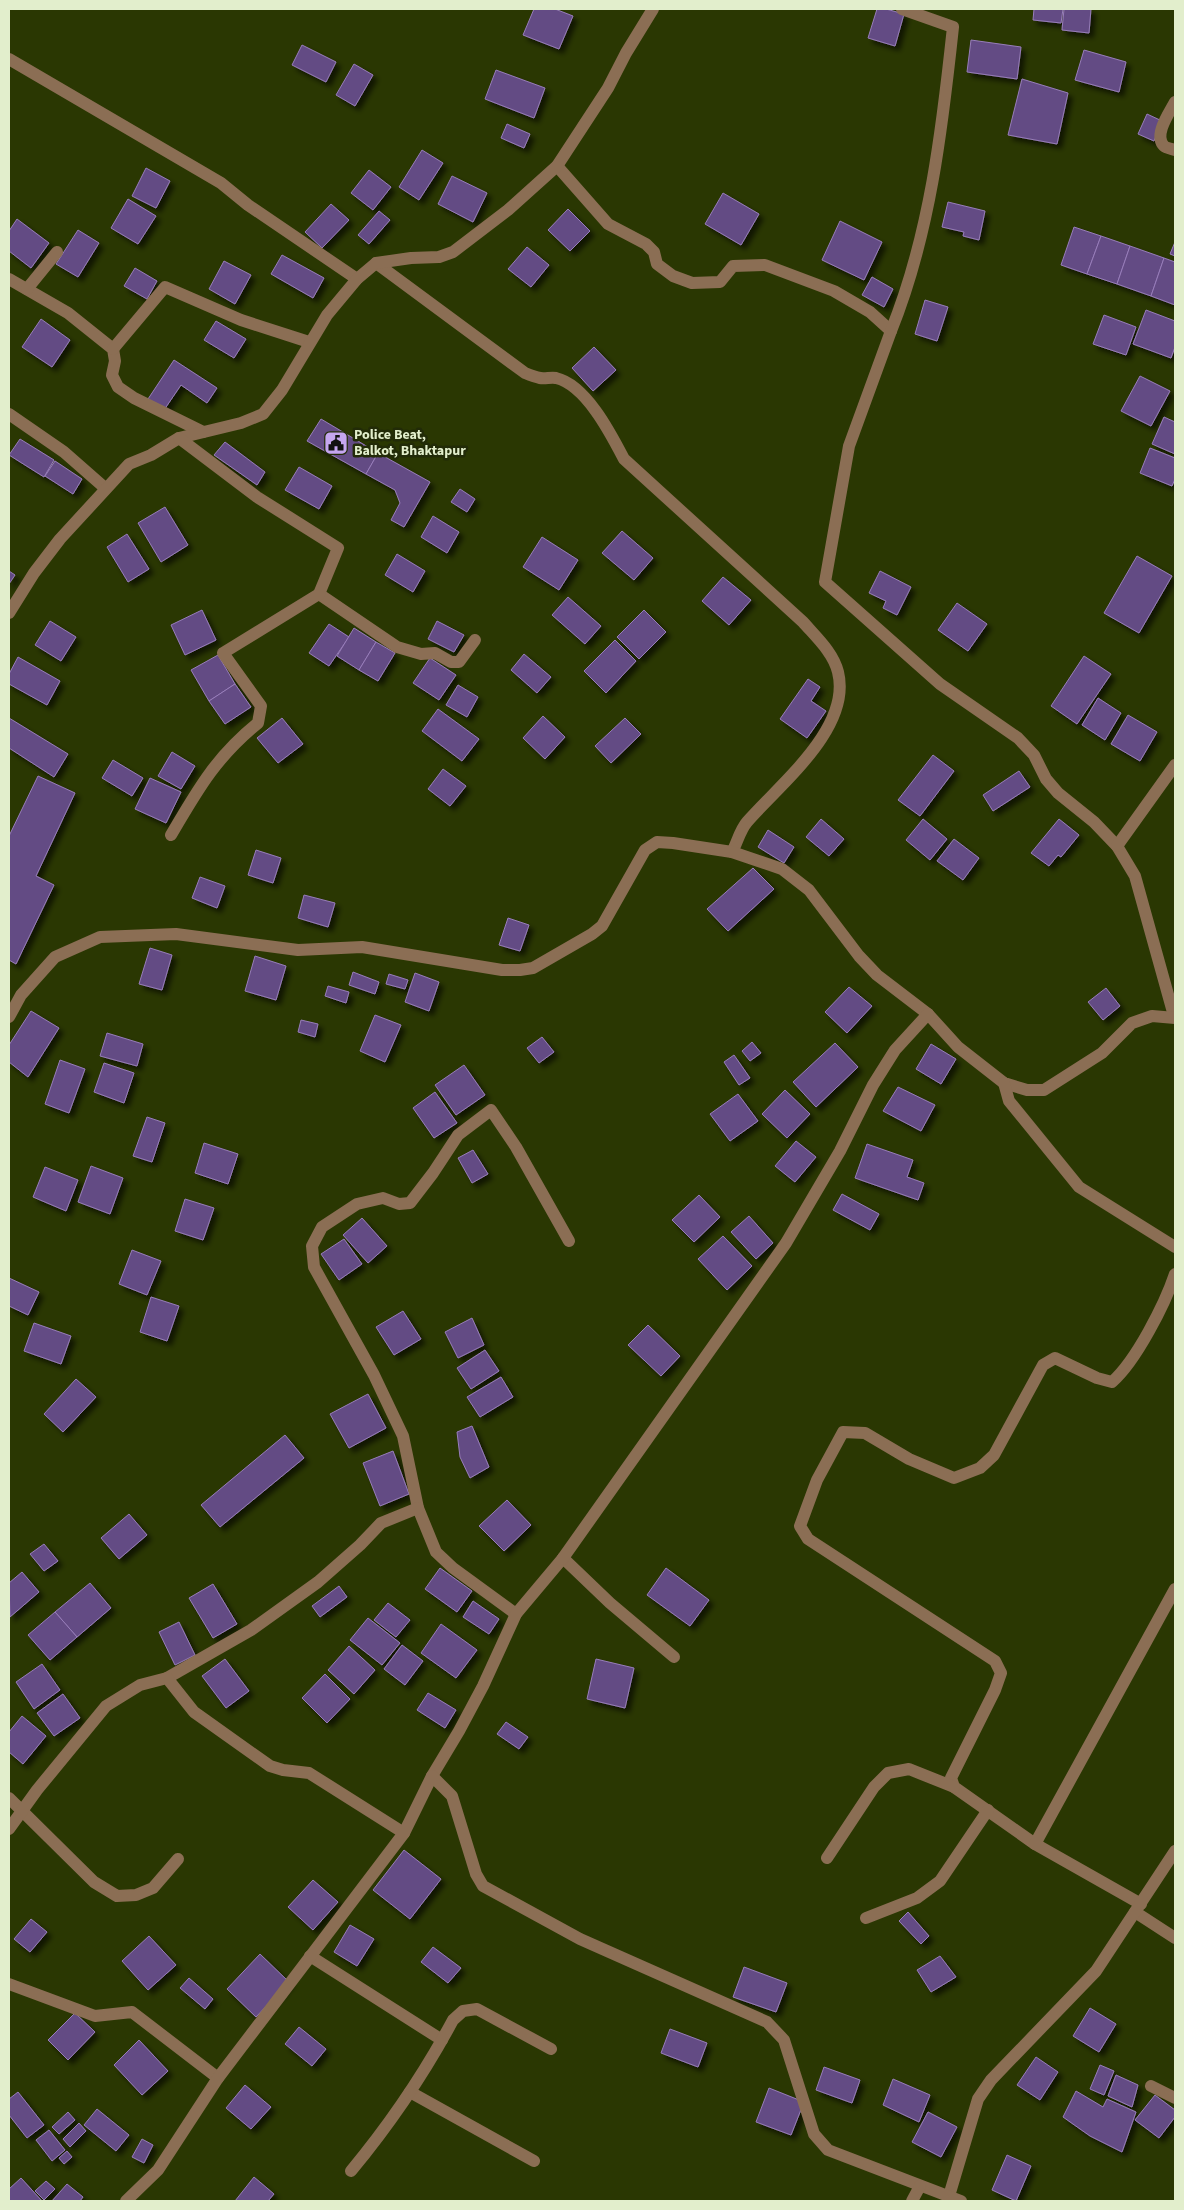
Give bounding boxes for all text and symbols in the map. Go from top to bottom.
place label: Police Beat, Balkot, Bhaktapur [354,425,466,461]
public building icon: Police Beat, Balkot, Bhaktapur [323,430,349,456]

